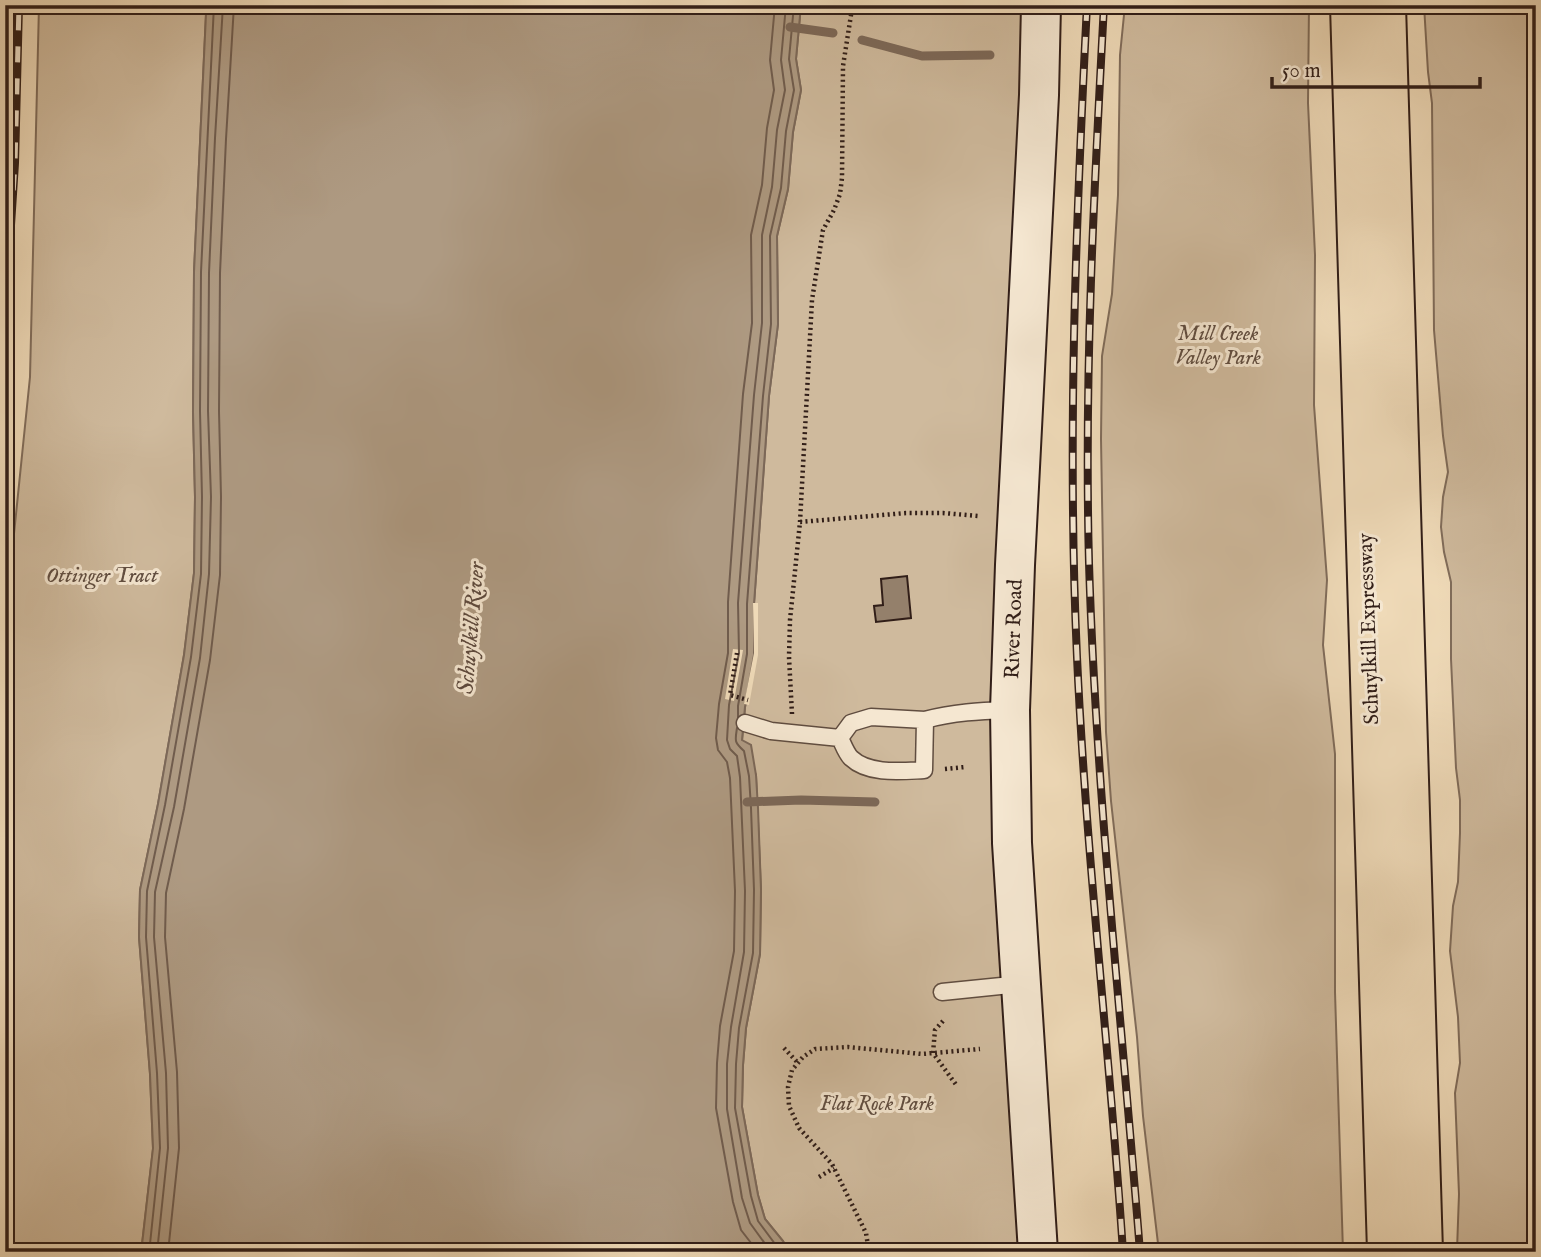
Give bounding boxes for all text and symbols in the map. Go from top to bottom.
scale bar [1272,46,1480,90]
text: 50 m [1282,58,1321,85]
park label: Mill Creek Valley Park [1175,321,1261,372]
street label: Schuylkill Expressway [1353,532,1386,725]
water label: Schuylkill River [451,560,492,695]
park label: Ottinger Tract [46,563,159,590]
street label: River Road [999,578,1030,679]
park label: Flat Rock Park [820,1091,935,1118]

